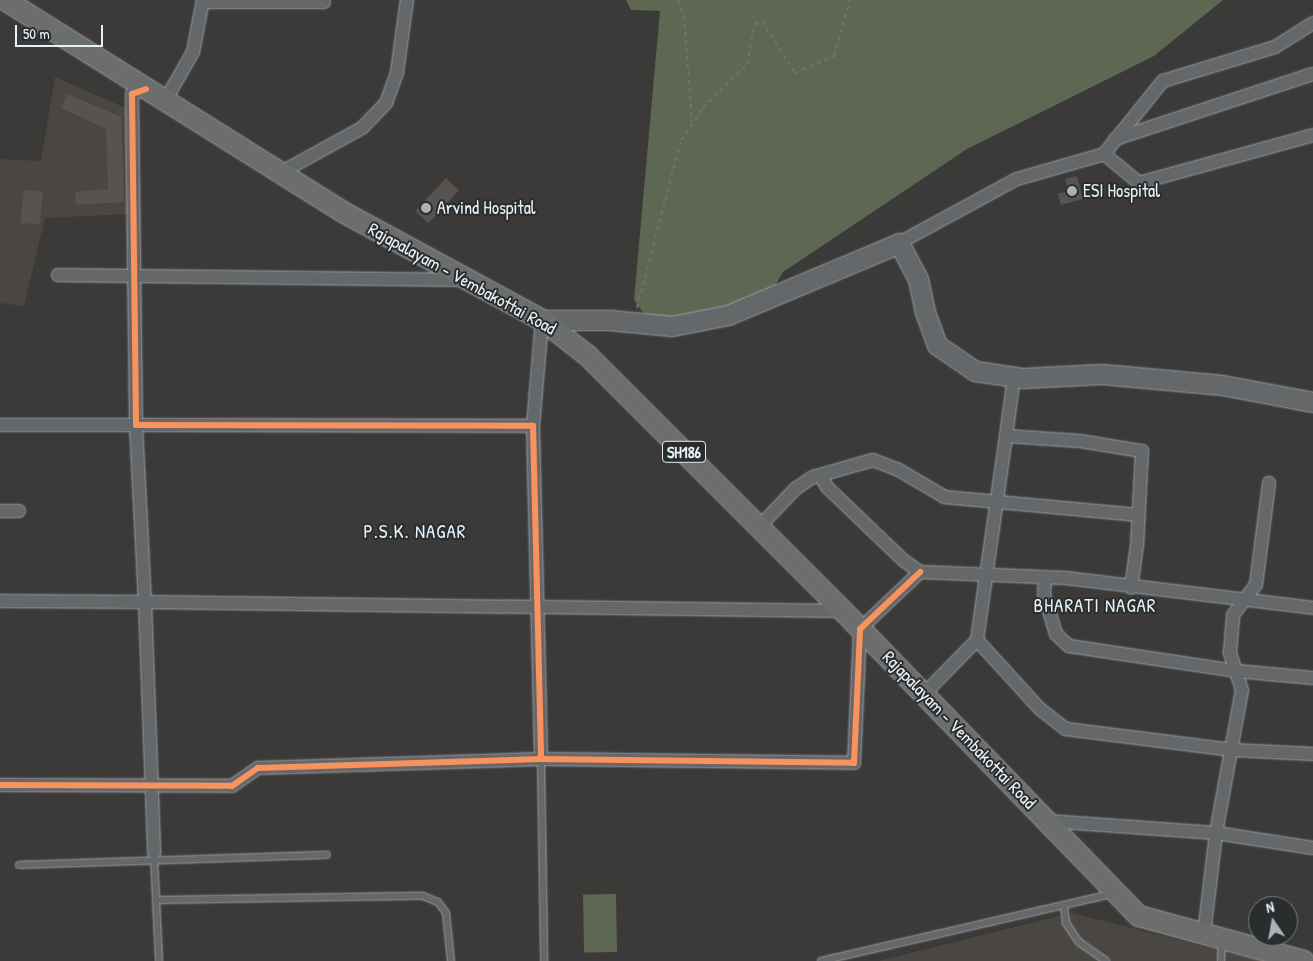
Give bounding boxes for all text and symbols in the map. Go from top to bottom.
scale bar [18,15,105,47]
text: 50 m [23,23,50,44]
place label: ESI Hospital [1083,180,1160,202]
marker: ESI Hospital [1065,184,1079,198]
place label: Arvind Hospital [437,197,536,219]
marker: Arvind Hospital [419,201,433,215]
street label: Rajapalayam - Vembakottai Road [364,218,560,340]
road number: SH186 [662,438,706,466]
district label: P.S.K. NAGAR [362,521,468,543]
district label: BHARATI NAGAR [1032,595,1158,617]
street label: Rajapalayam - Vembakottai Road [878,646,1040,814]
north arrow [1248,896,1298,946]
text: N [1264,897,1276,917]

